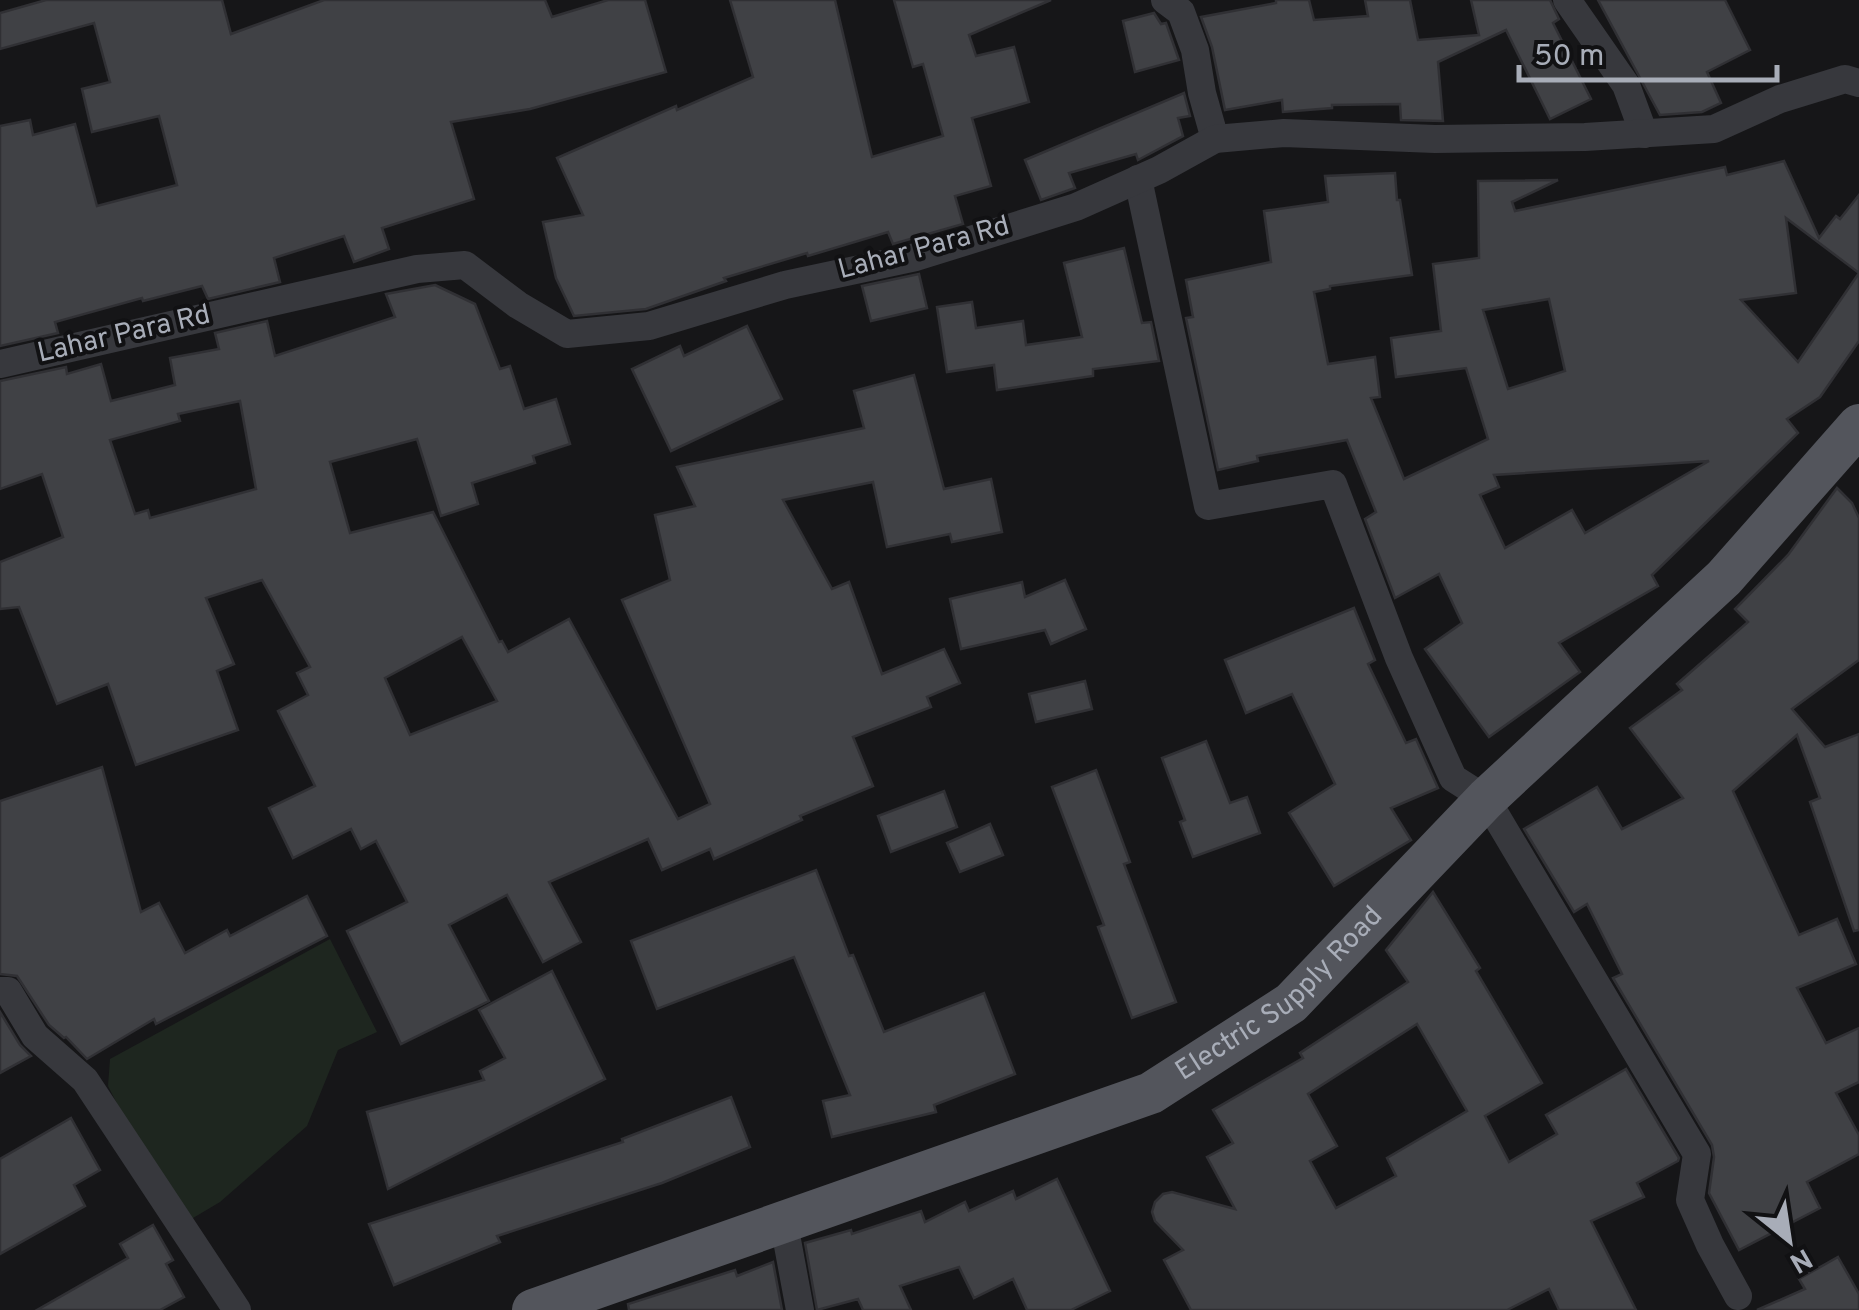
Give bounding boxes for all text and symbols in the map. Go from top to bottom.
scale bar [1519,20,1776,82]
text: 50 m [1534,39,1604,76]
street label: Lahar Para Rd [834,209,1014,289]
street label: Lahar Para Rd [34,298,214,372]
street label: Electric Supply Road [1169,899,1391,1090]
north arrow [1739,1190,1839,1290]
text: N [1782,1238,1818,1280]

